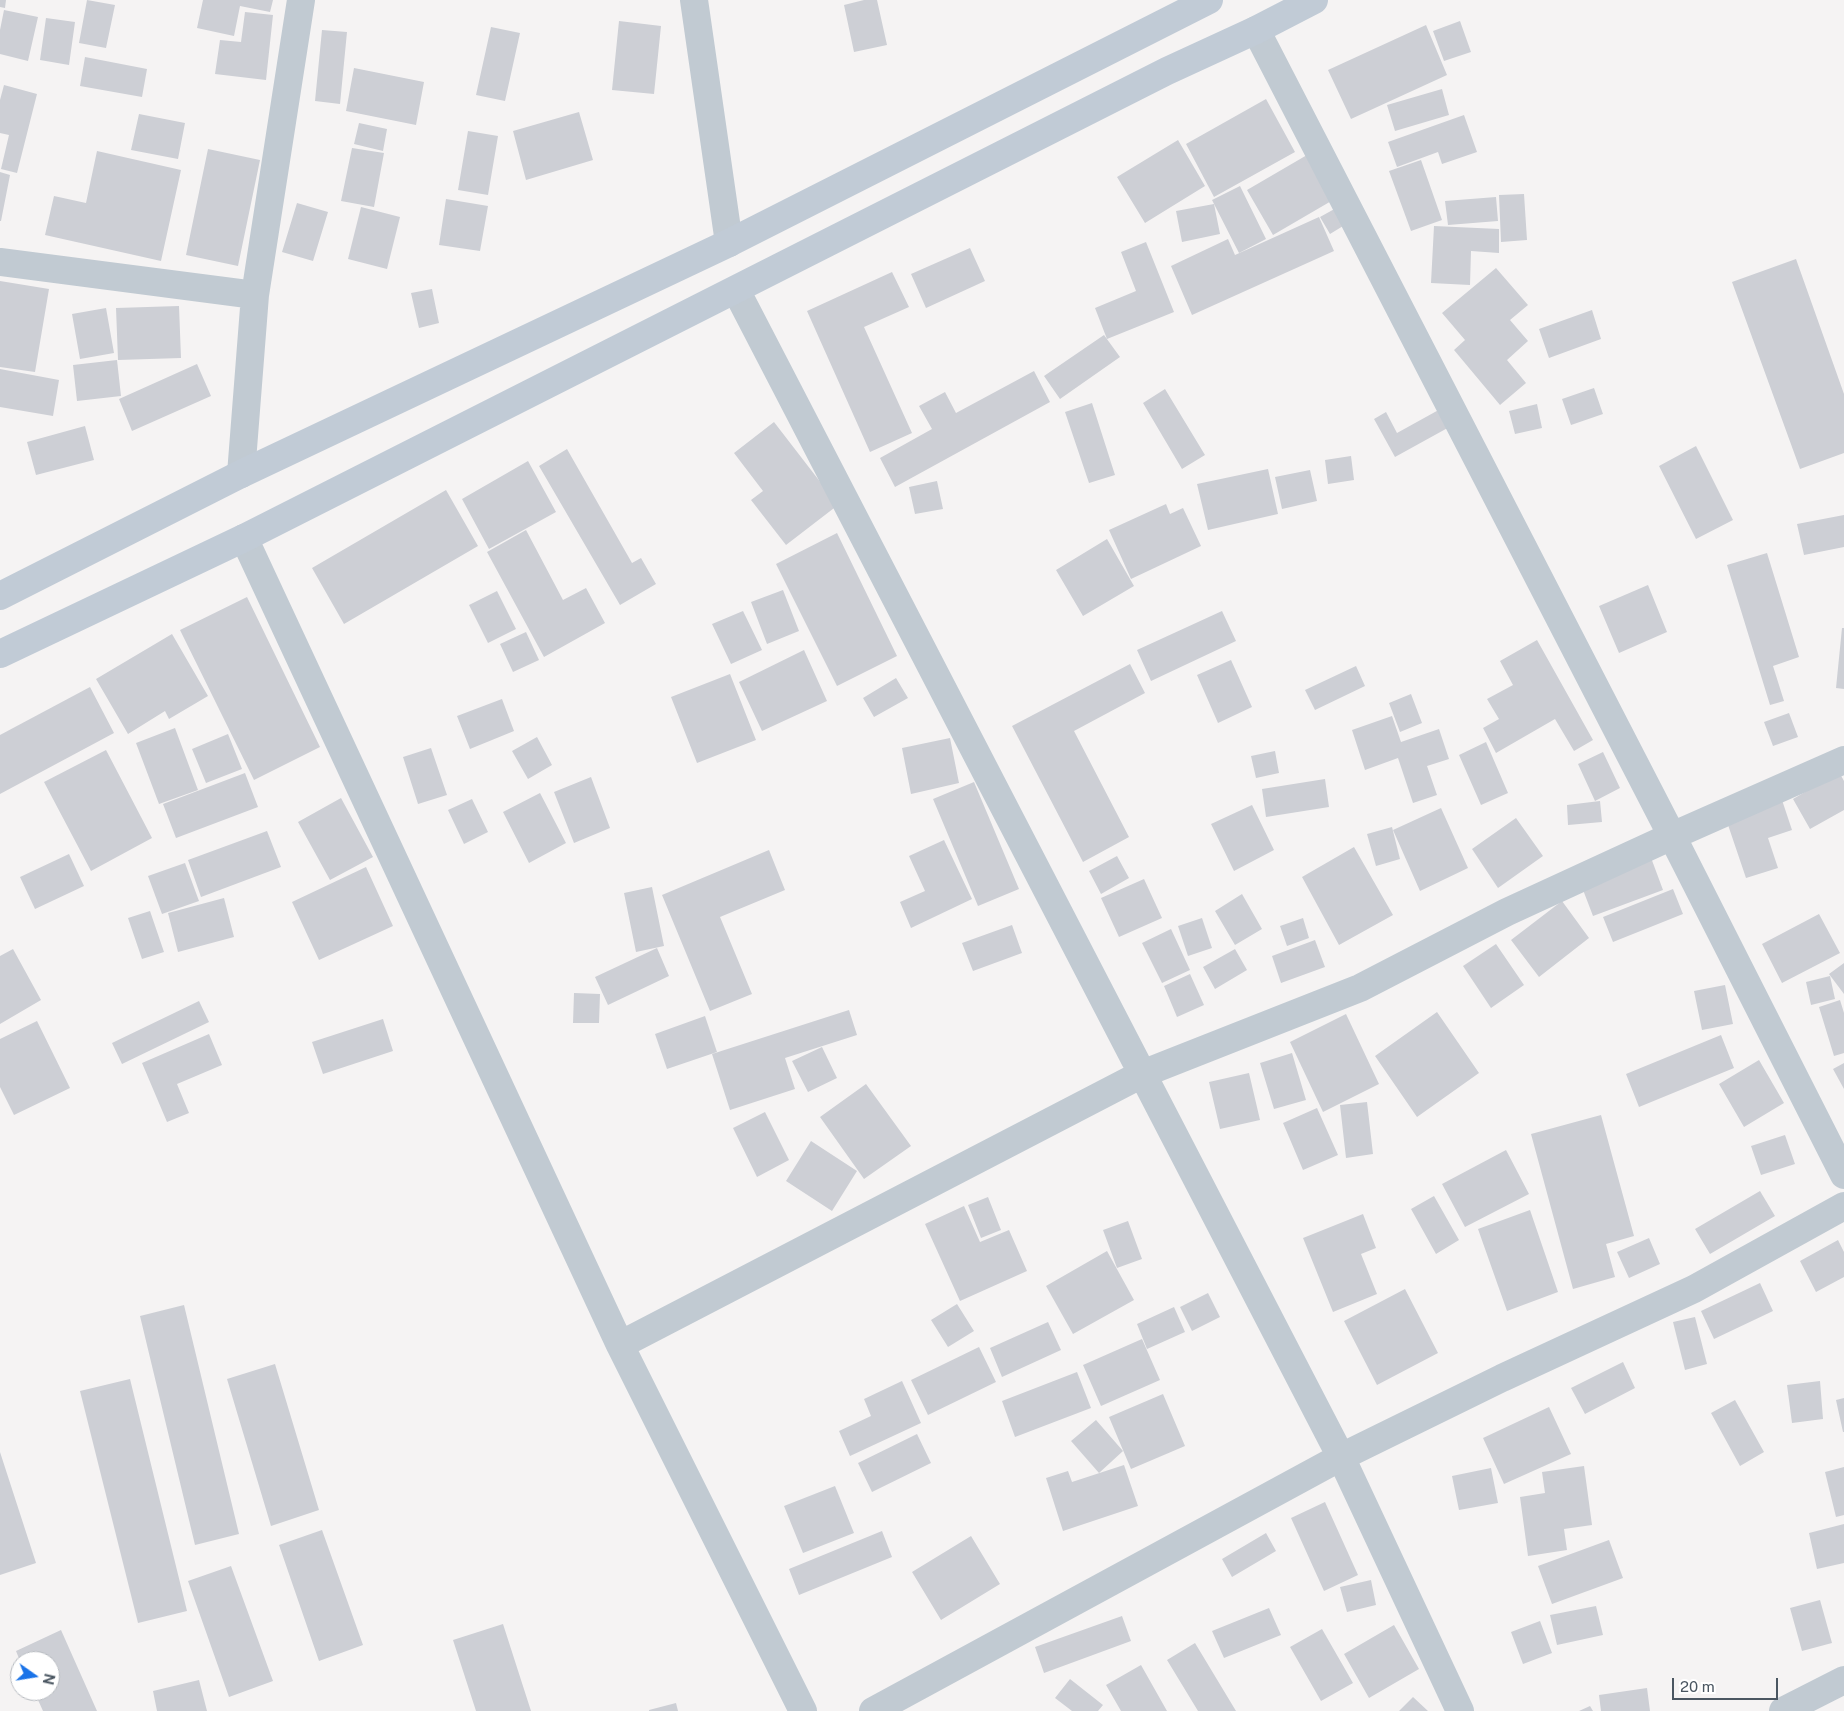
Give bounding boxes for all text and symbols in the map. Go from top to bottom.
north arrow [10,1651,60,1701]
scale bar [1674,1668,1780,1700]
text: N [40,1672,58,1686]
text: 20 m [1680,1678,1715,1695]

